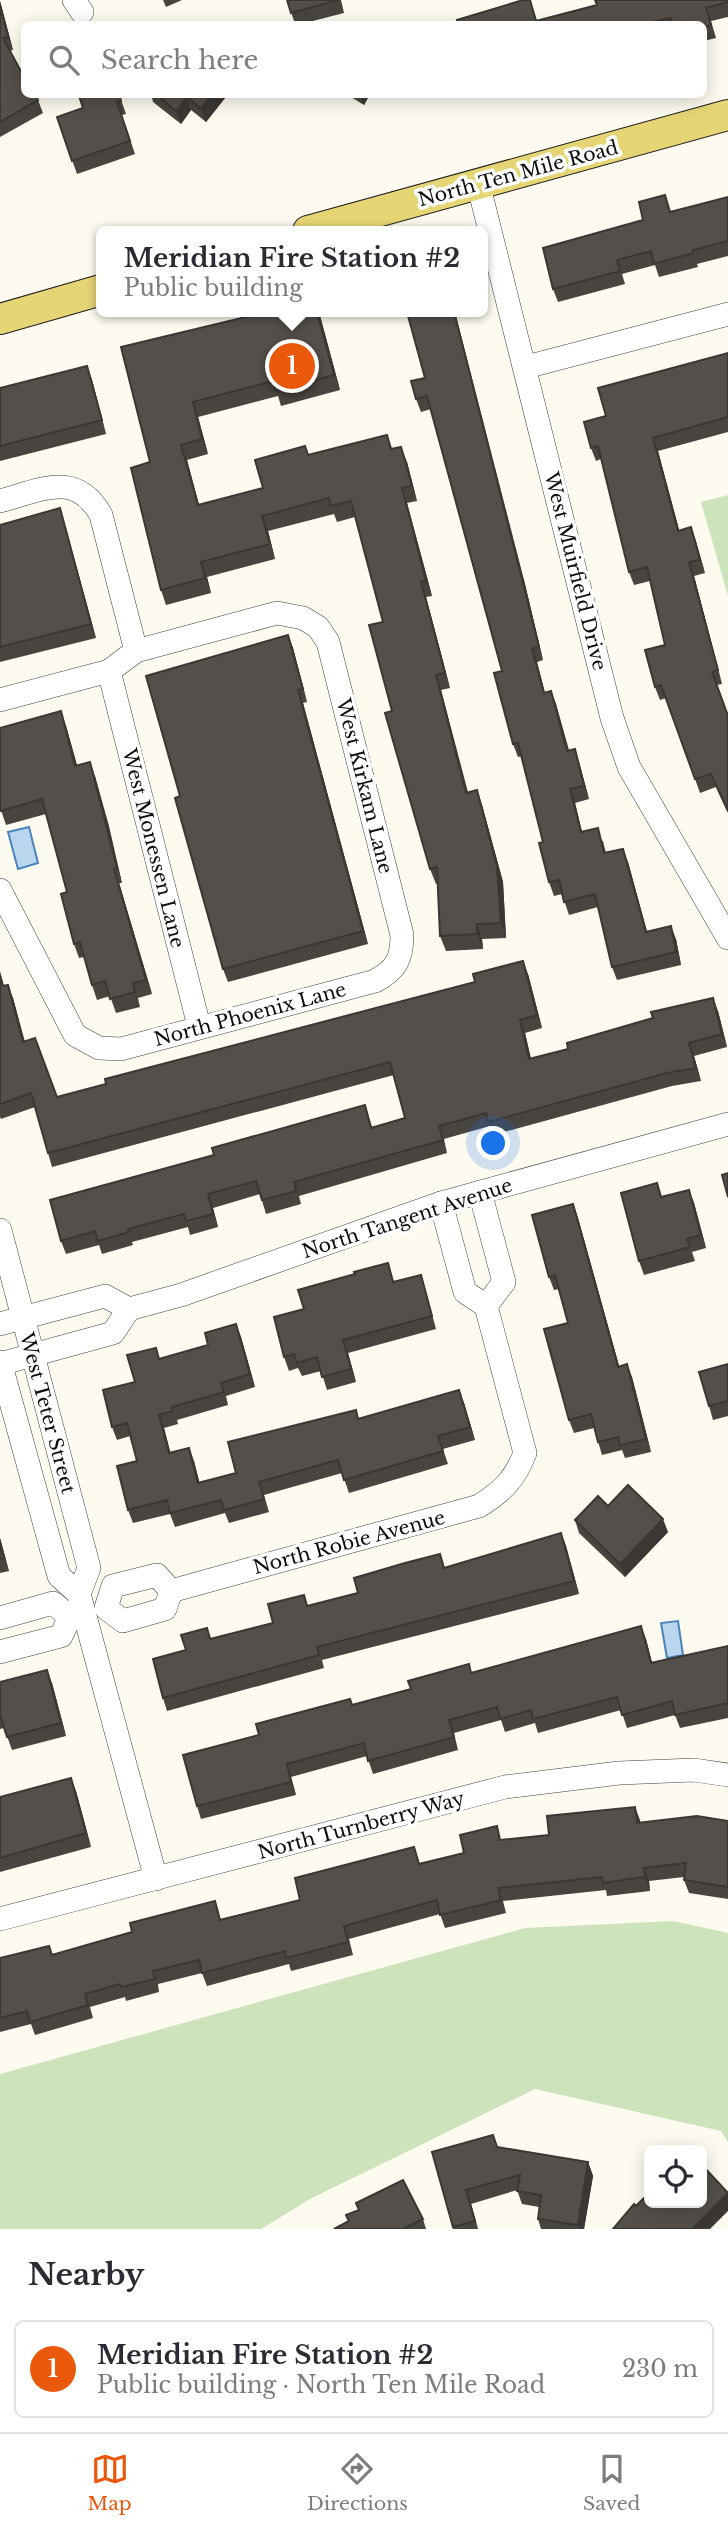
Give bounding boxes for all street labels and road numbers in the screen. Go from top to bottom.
street label: North Ten Mile Road [416,136,621,211]
street label: West Muirfield Drive [539,469,611,673]
street label: West Kirkam Lane [331,695,397,876]
street label: West Monessen Lane [117,745,189,950]
street label: North Phoenix Lane [152,978,349,1051]
street label: North Tangent Avenue [299,1174,515,1263]
street label: West Teter Street [15,1329,80,1497]
street label: North Robie Avenue [251,1506,448,1579]
street label: North Turnberry Way [255,1787,467,1864]

